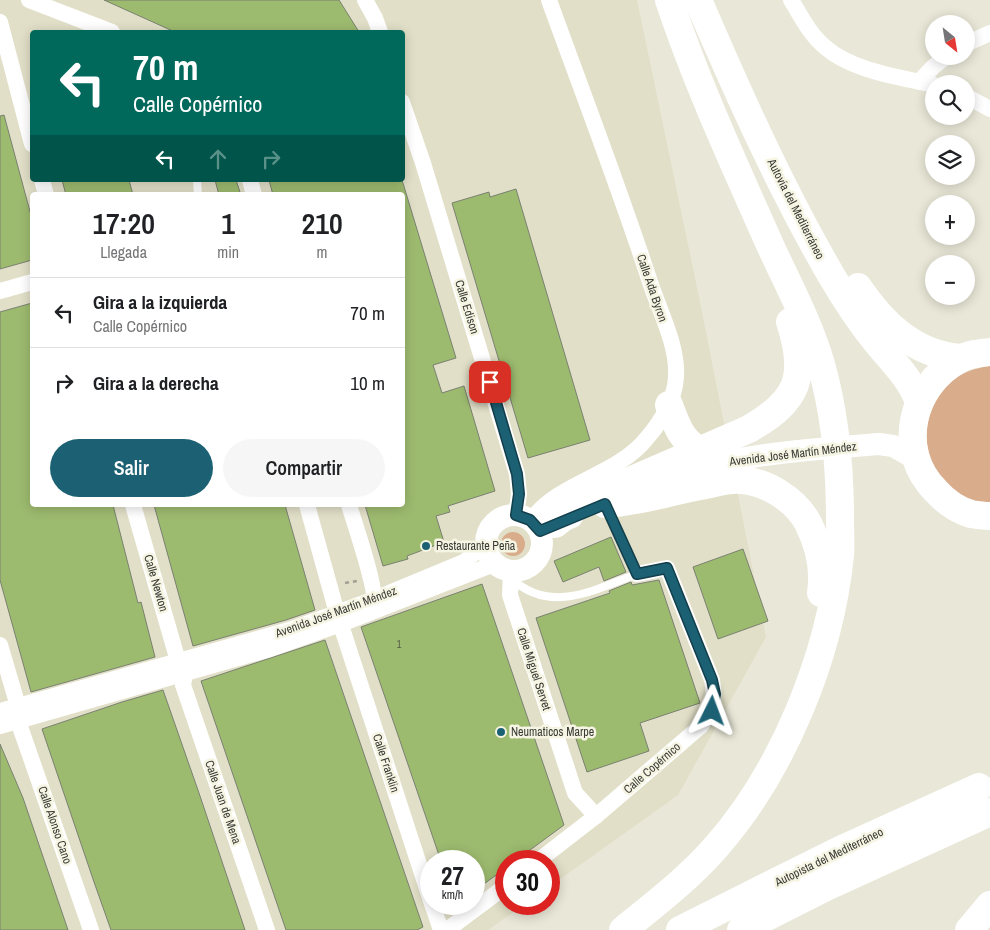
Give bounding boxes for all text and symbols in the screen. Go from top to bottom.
north arrow [925,15,975,65]
map controls [925,15,975,305]
text: 70 m [133,44,198,91]
icon: left [50,50,115,115]
button: search [925,75,975,125]
text: Calle Copérnico [133,89,262,119]
button: layers [925,135,975,185]
icon: left [151,145,179,173]
icon: ahead [204,145,232,173]
icon: right [257,145,285,173]
street label: Autovía del Mediterráneo [763,155,828,262]
button: + [925,195,975,245]
text: 17:20 [92,203,155,243]
text: 1 [221,203,235,243]
text: 210 [302,203,343,243]
text: Llegada [100,241,147,263]
text: min [217,241,239,263]
text: m [317,241,328,263]
street label: Calle Ada Byron [633,252,671,324]
button: − [925,255,975,305]
street label: Calle Edison [451,278,483,336]
text: Gira a la izquierda [93,289,227,315]
icon: left [50,299,78,327]
text: 70 m [350,300,385,326]
text: Calle Copérnico [93,315,187,337]
pin [469,361,511,403]
icon: arrive [476,368,504,396]
icon: right [50,369,78,397]
text: Gira a la derecha [93,370,219,396]
text: 10 m [350,370,385,396]
street label: Avenida José Martín Méndez [728,438,857,470]
button: Salir [50,439,213,497]
button: Compartir [223,439,385,497]
place label: Restaurante Peña [436,538,516,554]
marker: Restaurante Peña [420,540,432,552]
street label: Calle Newton [140,553,172,613]
street label: Avenida José Martín Méndez [272,583,399,642]
street label: Calle Miguel Servet [513,626,555,713]
house number: 1 [397,638,402,651]
position arrow [685,684,737,736]
place label: Neumaticos Marpe [511,724,594,740]
marker: Neumaticos Marpe [495,726,507,738]
street label: Calle Franklin [369,732,403,794]
street label: Calle Copérnico [620,739,684,797]
street label: Calle Juan de Mena [201,758,245,846]
street label: Calle Alonso Cano [34,784,76,866]
street label: Autopista del Mediterráneo [771,824,886,891]
speed limit sign: 30 [495,850,560,915]
text: 27 [441,859,464,893]
text: km/h [442,887,463,903]

